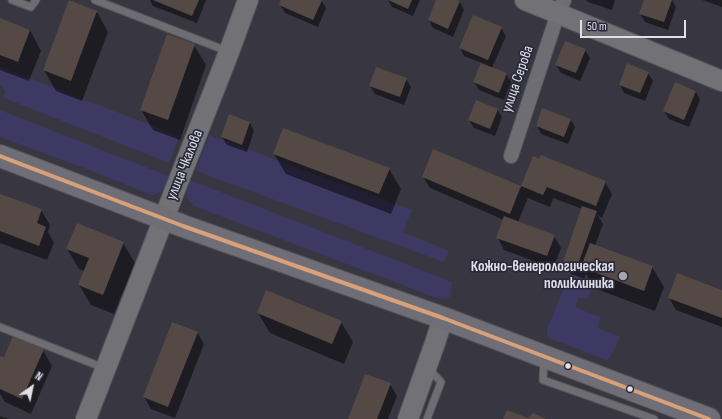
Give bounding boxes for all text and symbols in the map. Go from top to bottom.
scale bar [582,12,688,38]
text: 50 m [587,19,607,34]
street label: улица Серова [498,43,538,115]
street label: улица Чкалова [163,127,207,203]
place label: Кожно-венерологическая поликлиника [471,258,614,293]
marker: Кожно-венерологическая поликлиника [617,270,629,282]
unlabelled marker [563,361,573,371]
north arrow [12,367,52,407]
text: N [33,369,45,384]
unlabelled marker [625,384,635,394]

